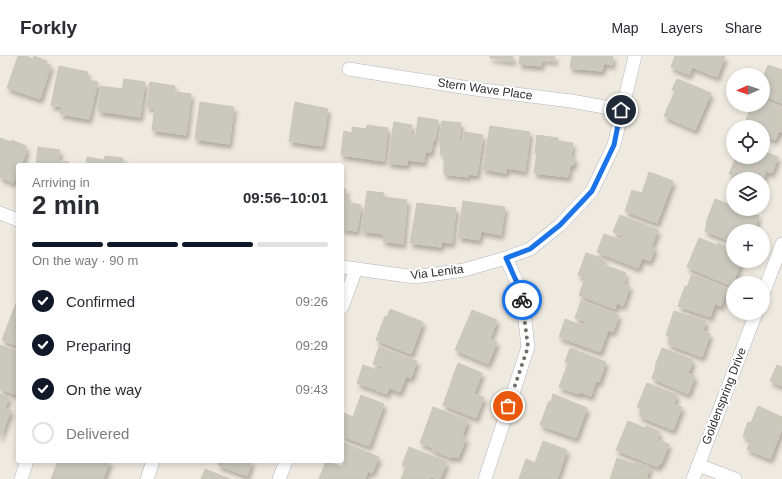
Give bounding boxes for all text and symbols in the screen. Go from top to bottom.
text: Forkly [20,17,77,38]
text: Map [611,20,639,36]
text: Layers [661,20,703,36]
text: Share [725,20,762,36]
north arrow [726,68,770,112]
map controls [726,68,770,320]
street label: Stern Wave Place [437,75,534,103]
pin [604,93,638,127]
icon: home [610,99,632,121]
button: locate [726,120,770,164]
button: layers [726,172,770,216]
text: Arriving in [32,175,90,190]
text: 09:56–10:01 [243,189,328,206]
text: 2 min [32,190,100,220]
button: + [726,224,770,268]
text: On the way · 90 m [32,253,138,268]
street label: Via Lenita [410,262,465,282]
button: − [726,276,770,320]
courier [502,280,542,320]
icon: bike [511,289,533,311]
icon: check [32,290,54,312]
text: Confirmed [66,293,135,310]
text: 09:26 [295,294,328,309]
icon: check [32,334,54,356]
text: Preparing [66,337,131,354]
text: 09:29 [295,338,328,353]
street label: Goldenspring Drive [699,345,749,446]
icon: check [32,378,54,400]
text: On the way [66,381,142,398]
text: 09:43 [295,382,328,397]
pin [491,389,525,423]
icon: bag [497,395,519,417]
text: Delivered [66,425,129,442]

